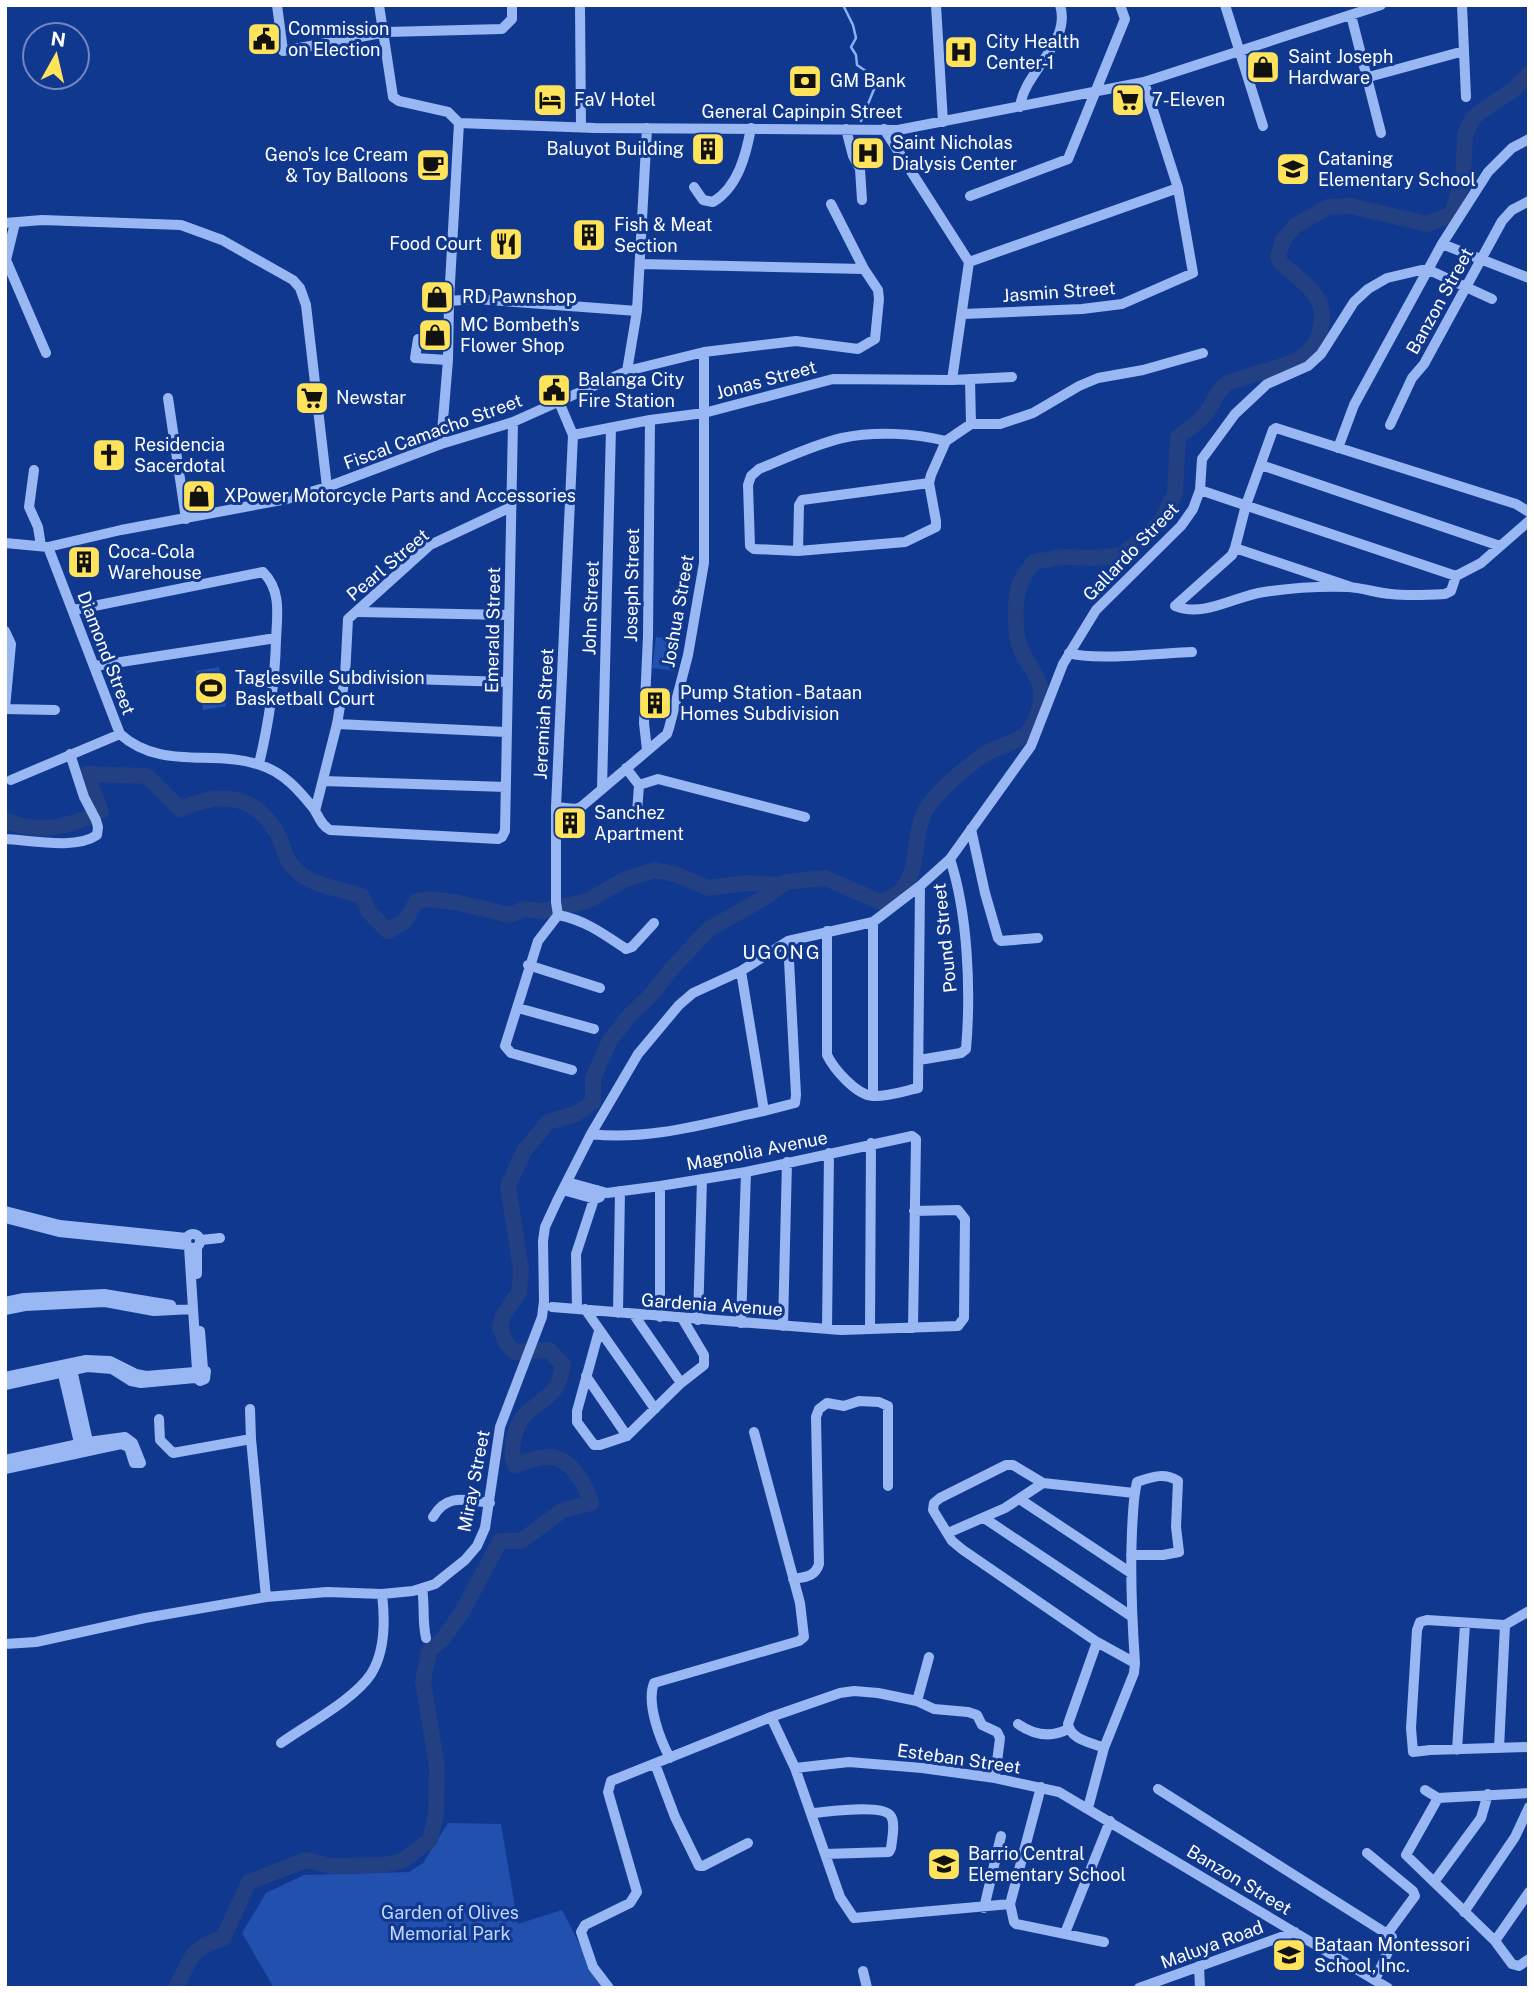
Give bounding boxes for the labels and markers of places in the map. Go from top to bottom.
place label: Commission on Election [288,18,389,60]
public building icon: Commission on Election [245,20,283,58]
place label: City Health Center-1 [986,31,1080,73]
hospital icon: City Health Center-1 [942,33,980,71]
place label: Saint Joseph Hardware [1288,46,1393,88]
shop icon: Saint Joseph Hardware [1244,48,1282,86]
bank icon: GM Bank [786,62,824,100]
place label: GM Bank [830,70,906,91]
hotel icon: FaV Hotel [531,81,569,119]
supermarket icon: 7-Eleven [1109,81,1147,119]
place label: FaV Hotel [574,89,656,110]
place label: 7-Eleven [1152,89,1225,110]
building icon: Baluyot Building [689,130,727,168]
place label: Saint Nicholas Dialysis Center [892,132,1017,174]
hospital icon: Saint Nicholas Dialysis Center [849,134,887,172]
place label: Baluyot Building [547,138,684,159]
place label: Geno's Ice Cream & Toy Balloons [265,144,408,186]
cafe icon: Geno's Ice Cream & Toy Balloons [414,146,452,184]
place label: Cataning Elementary School [1318,148,1476,190]
school or university icon: Cataning Elementary School [1274,150,1312,188]
place label: Fish & Meat Section [614,214,713,256]
building icon: Fish & Meat Section [570,216,608,254]
restaurant icon: Food Court [487,225,525,263]
place label: Food Court [389,233,482,254]
shop icon: RD Pawnshop [418,278,456,316]
place label: RD Pawnshop [462,286,577,307]
place label: MC Bombeth's Flower Shop [460,314,580,356]
shop icon: MC Bombeth's Flower Shop [416,316,454,354]
place label: Balanga City Fire Station [578,369,685,411]
public building icon: Balanga City Fire Station [535,371,573,409]
supermarket icon: Newstar [293,379,331,417]
place label: Newstar [336,387,406,408]
place label: Residencia Sacerdotal [134,434,226,476]
church icon: Residencia Sacerdotal [90,436,128,474]
shop icon: XPower Motorcycle Parts and Accessories [180,477,218,515]
place label: XPower Motorcycle Parts and Accessories [224,485,576,506]
place label: Coca-Cola Warehouse [108,541,202,583]
building icon: Coca-Cola Warehouse [65,543,103,581]
place label: Taglesville Subdivision Basketball Court [235,667,425,709]
sports icon: Taglesville Subdivision Basketball Court [192,669,230,707]
place label: Pump Station - Bataan Homes Subdivision [680,682,862,724]
building icon: Pump Station - Bataan Homes Subdivision [636,684,674,722]
place label: Sanchez Apartment [594,802,684,844]
building icon: Sanchez Apartment [551,804,589,842]
place label: Barrio Central Elementary School [968,1843,1126,1885]
school or university icon: Barrio Central Elementary School [925,1845,963,1883]
place label: Bataan Montessori School, Inc. [1314,1934,1470,1976]
school or university icon: Bataan Montessori School, Inc. [1270,1936,1308,1974]

